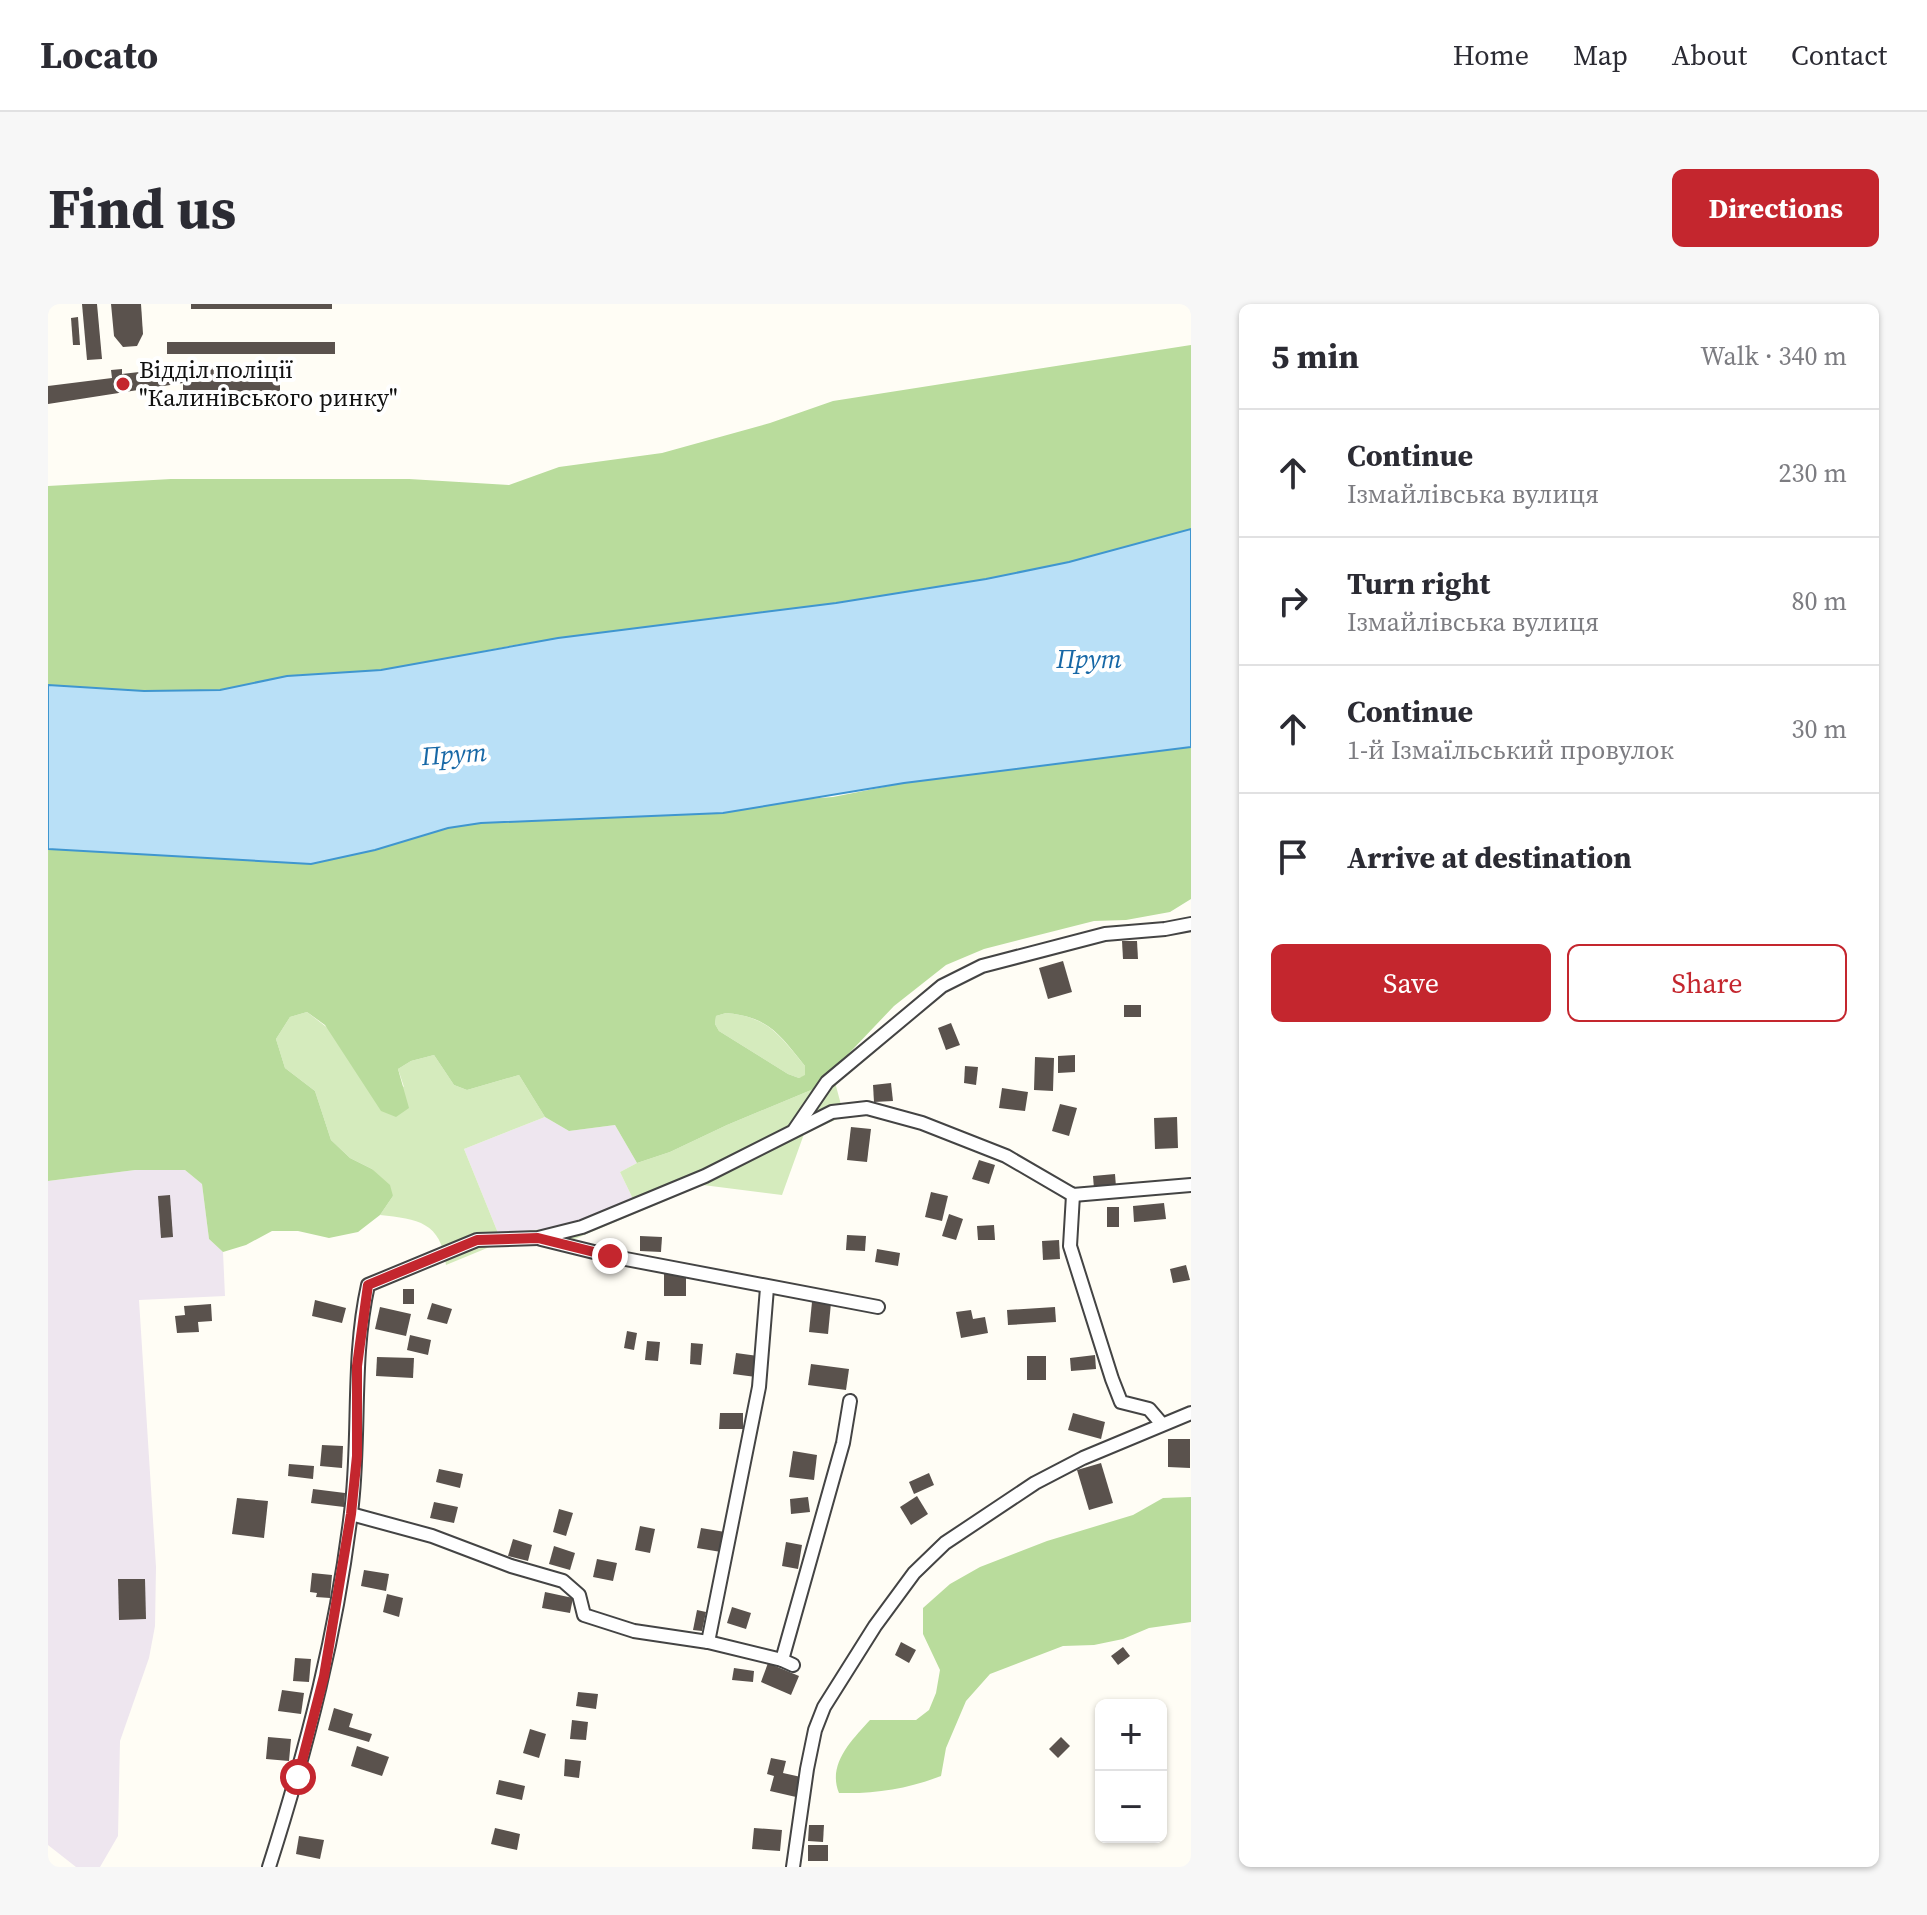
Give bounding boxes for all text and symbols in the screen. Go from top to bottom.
text: Locato [40,29,158,81]
text: Home [1453,36,1529,74]
text: Map [1573,36,1628,74]
text: About [1672,36,1747,74]
text: Contact [1791,36,1887,74]
button: Directions [1672,169,1879,247]
text: Find us [48,170,236,247]
text: 5 min [1271,333,1359,379]
text: Walk · 340 m [1700,338,1847,374]
place label: Відділ поліції "Калинівського ринку" [139,353,398,414]
marker: Відділ поліції "Калинівського ринку" [114,375,132,393]
text: Continue [1347,435,1473,476]
icon: ahead [1271,451,1315,495]
text: 230 m [1779,455,1847,491]
text: Ізмайлівська вулиця [1347,476,1599,512]
text: Turn right [1347,563,1490,604]
icon: right [1271,579,1315,623]
text: 80 m [1792,583,1847,619]
text: Ізмайлівська вулиця [1347,604,1599,640]
water label: Прут [1055,641,1122,677]
text: Continue [1347,691,1473,732]
icon: ahead [1271,707,1315,751]
text: 30 m [1792,711,1847,747]
text: 1-й Ізмаїльський провулок [1347,732,1674,768]
water label: Прут [419,734,488,774]
icon: arrive [1271,835,1315,879]
text: Arrive at destination [1347,837,1632,878]
button: Save [1271,944,1551,1022]
button: Share [1567,944,1847,1022]
route end [592,1238,628,1274]
map controls [1095,1699,1167,1843]
button: + [1095,1699,1167,1771]
route start [280,1759,316,1795]
button: − [1095,1771,1167,1843]

